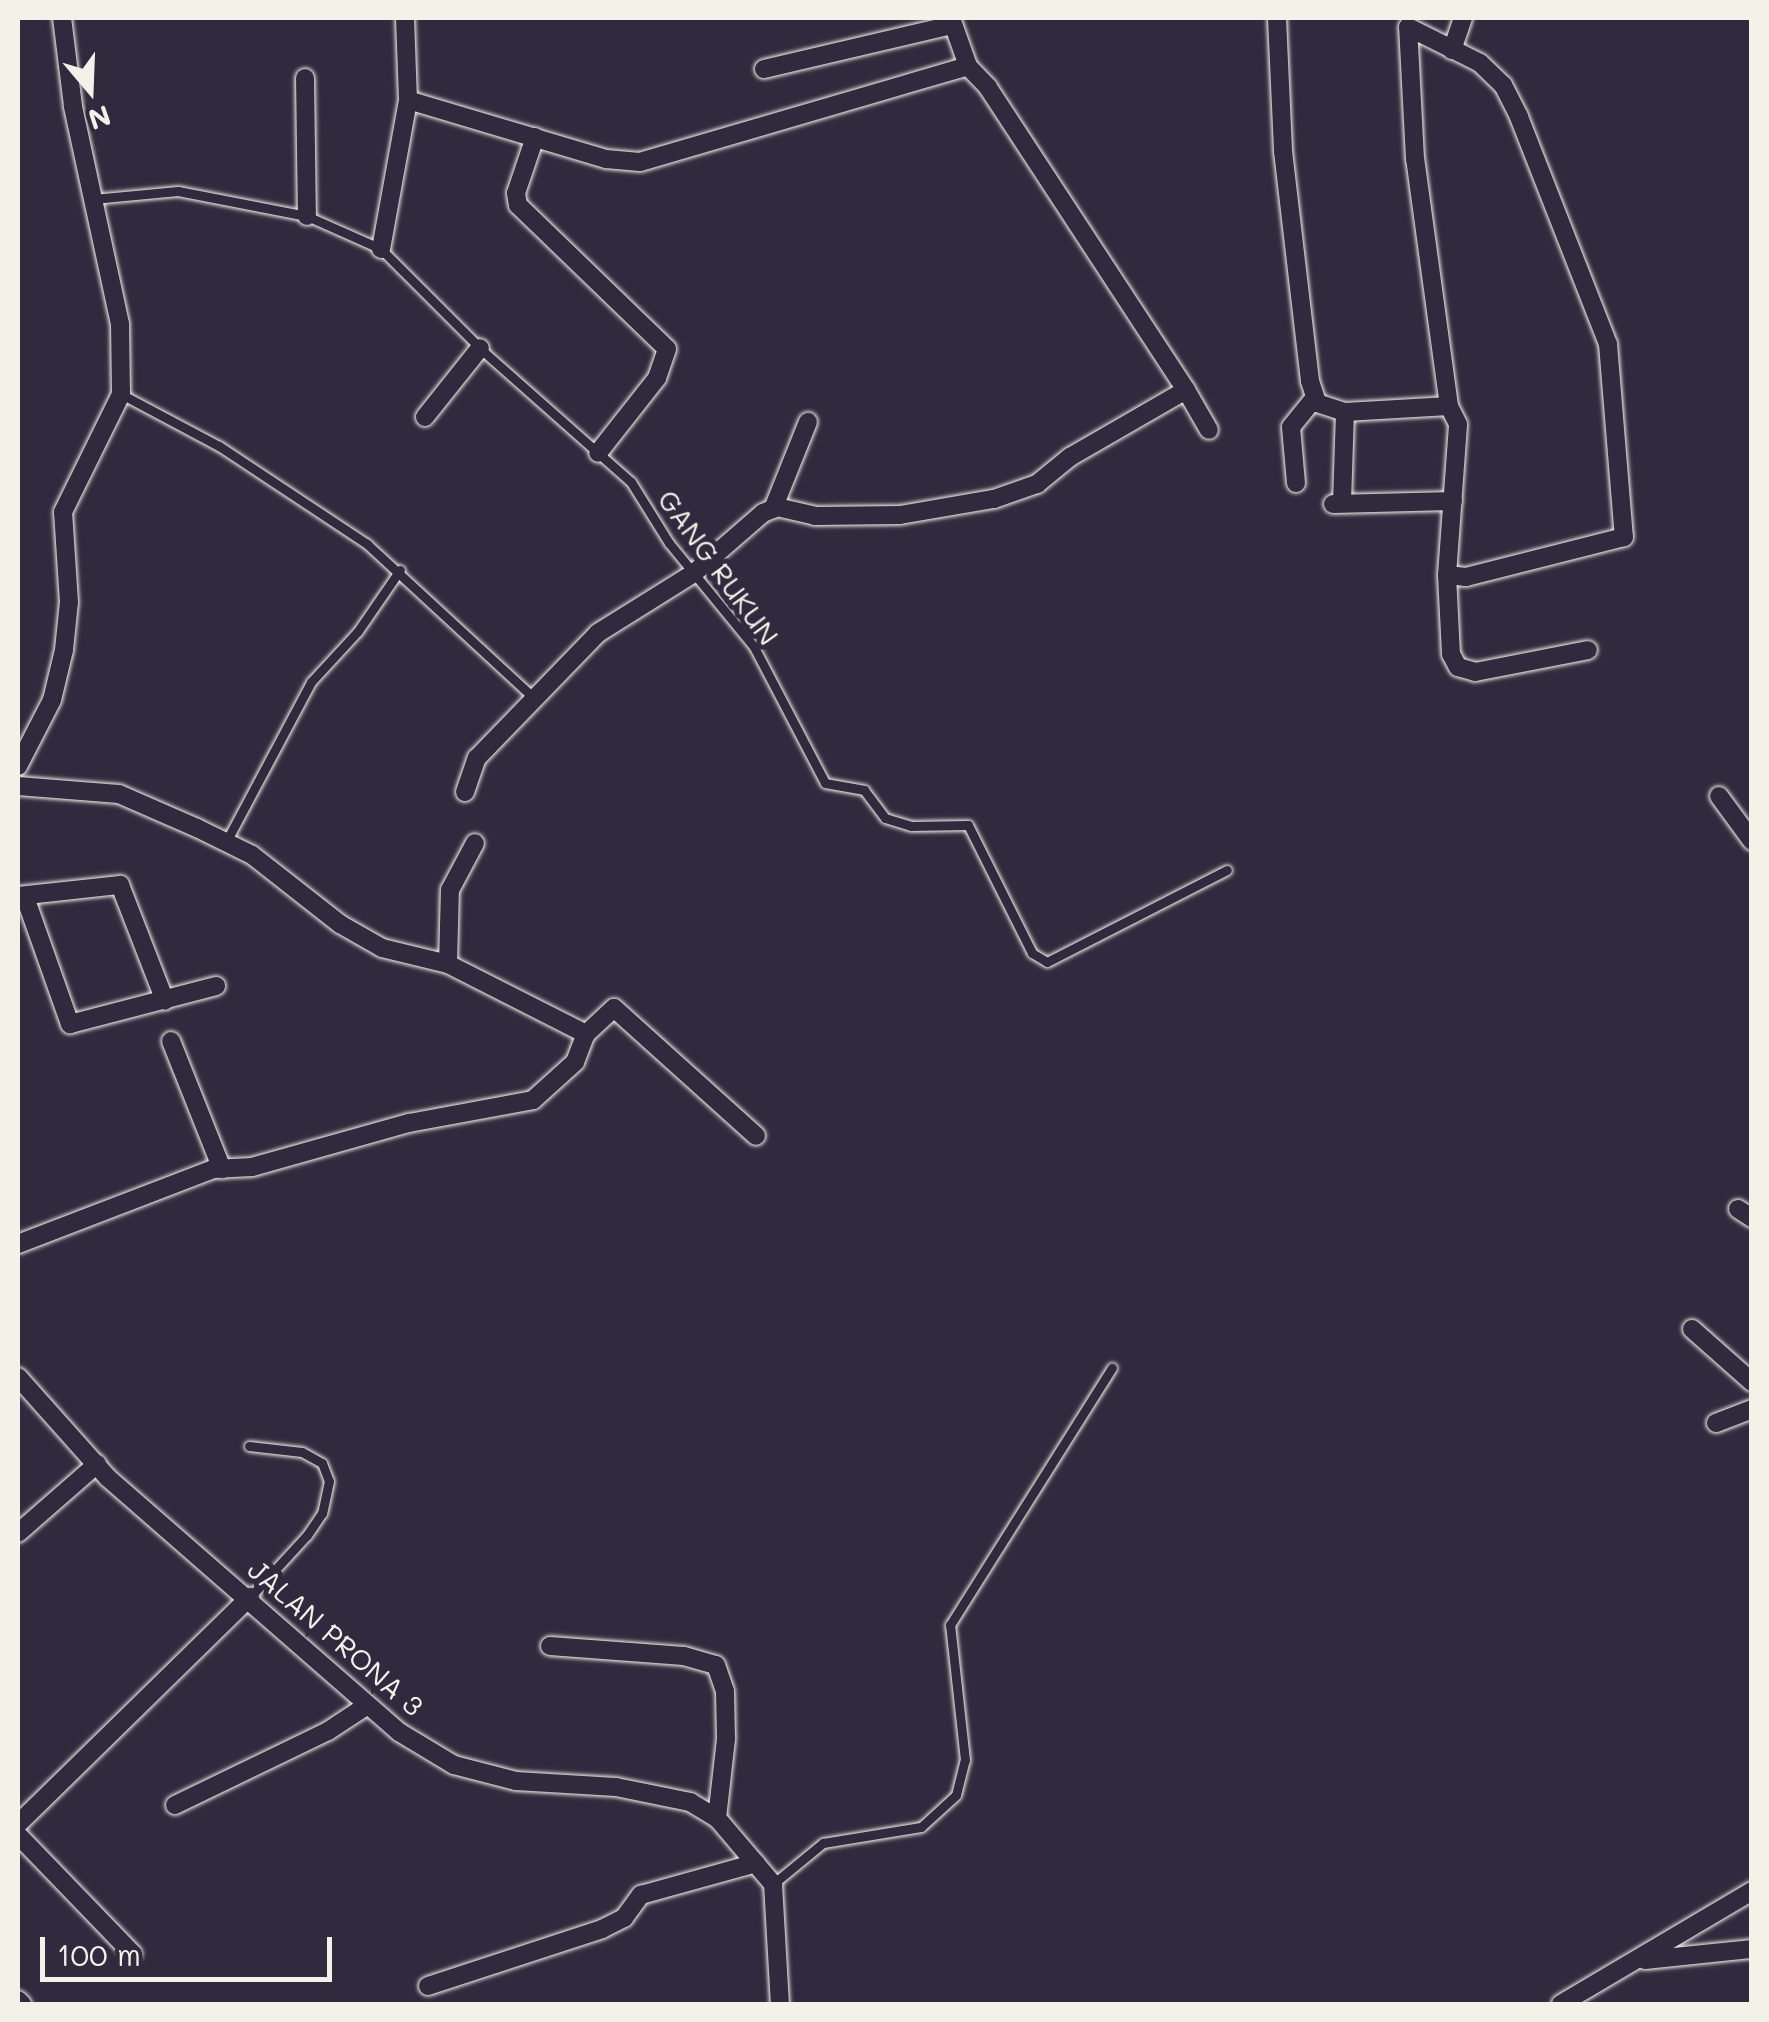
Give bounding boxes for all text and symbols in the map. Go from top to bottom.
north arrow [40,40,140,140]
text: N [84,98,116,139]
street label: GANG RUKUN [651,483,787,651]
street label: JALAN PRONA 3 [242,1552,430,1722]
scale bar [45,1917,338,1979]
text: 100 m [57,1934,141,1974]

